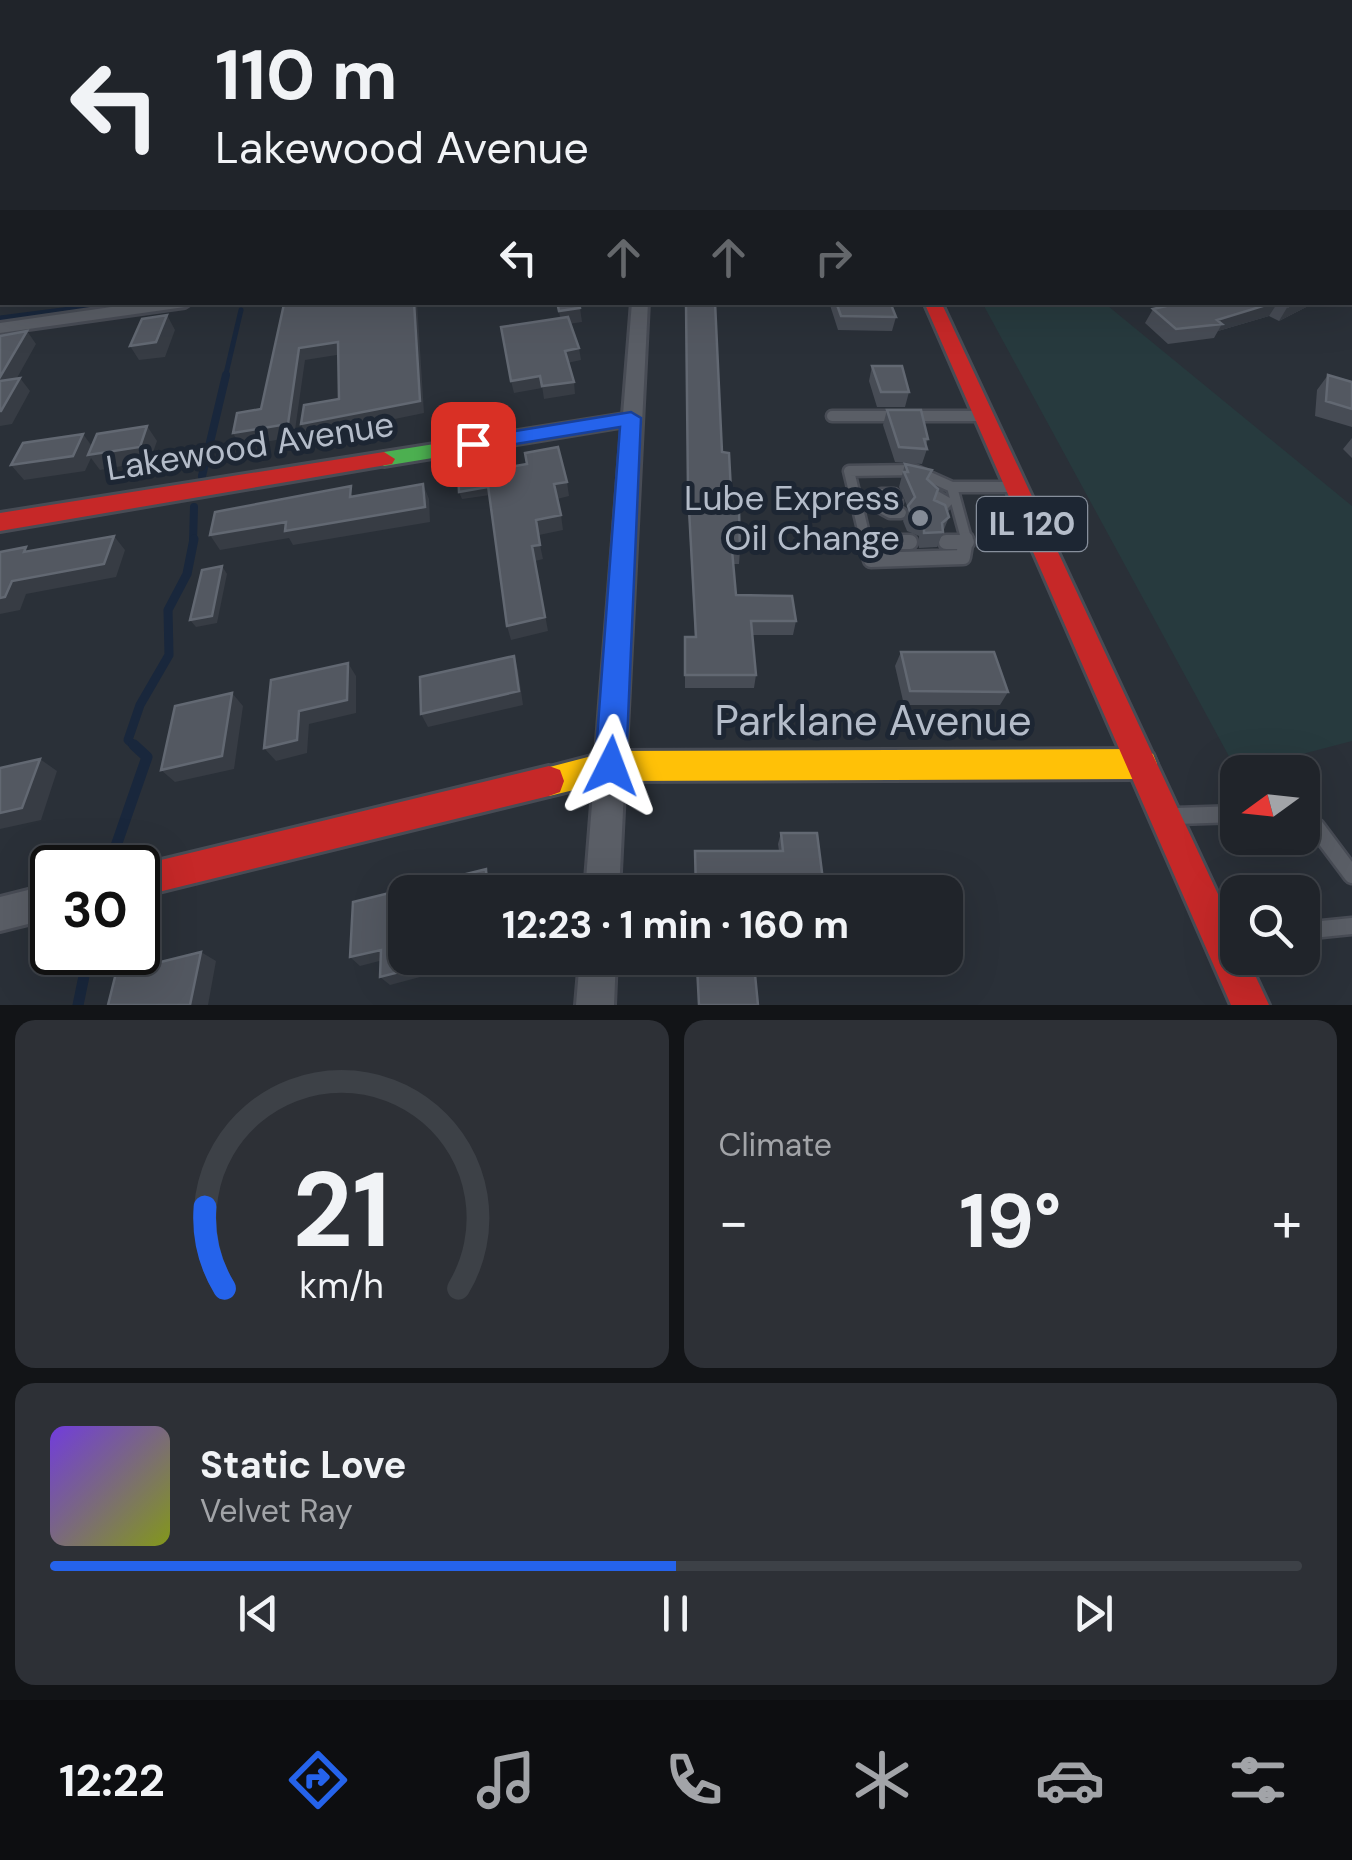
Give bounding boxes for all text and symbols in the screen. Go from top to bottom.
text: 110 m [215,30,398,121]
icon: left [50,40,180,170]
text: Lakewood Avenue [215,118,589,177]
icon: left [491,230,546,285]
icon: ahead [596,230,651,285]
icon: ahead [701,230,756,285]
icon: right [806,230,861,285]
street label: Lakewood Avenue [103,401,397,491]
pin [431,402,516,487]
icon: arrive [446,417,501,472]
place label: Lube Express Oil Change [684,475,900,561]
road number: IL 120 [977,497,1087,551]
marker: Lube Express Oil Change [909,507,931,529]
street label: Parklane Avenue [714,693,1032,748]
position arrow [559,714,663,818]
north arrow [1220,755,1320,855]
map controls [1220,755,1320,975]
speed limit sign: 30 [30,845,160,975]
button: search [1220,875,1320,975]
text: 12:23 · 1 min · 160 m [502,900,849,950]
text: Climate [719,1124,832,1166]
text: 21 [293,1143,391,1278]
text: 19° [959,1173,1061,1270]
text: − [719,1186,749,1258]
text: + [1272,1186,1302,1258]
text: km/h [300,1263,384,1309]
text: Static Love [200,1440,406,1490]
text: Velvet Ray [200,1490,353,1532]
icon: previous [231,1586,286,1641]
icon: pause [648,1586,703,1641]
icon: next [1066,1586,1121,1641]
icon: directions [283,1745,353,1815]
icon: music [471,1745,541,1815]
icon: phone [659,1745,729,1815]
icon: climate [847,1745,917,1815]
icon: car [1035,1745,1105,1815]
icon: filters [1223,1745,1293,1815]
text: 12:22 [59,1751,165,1810]

